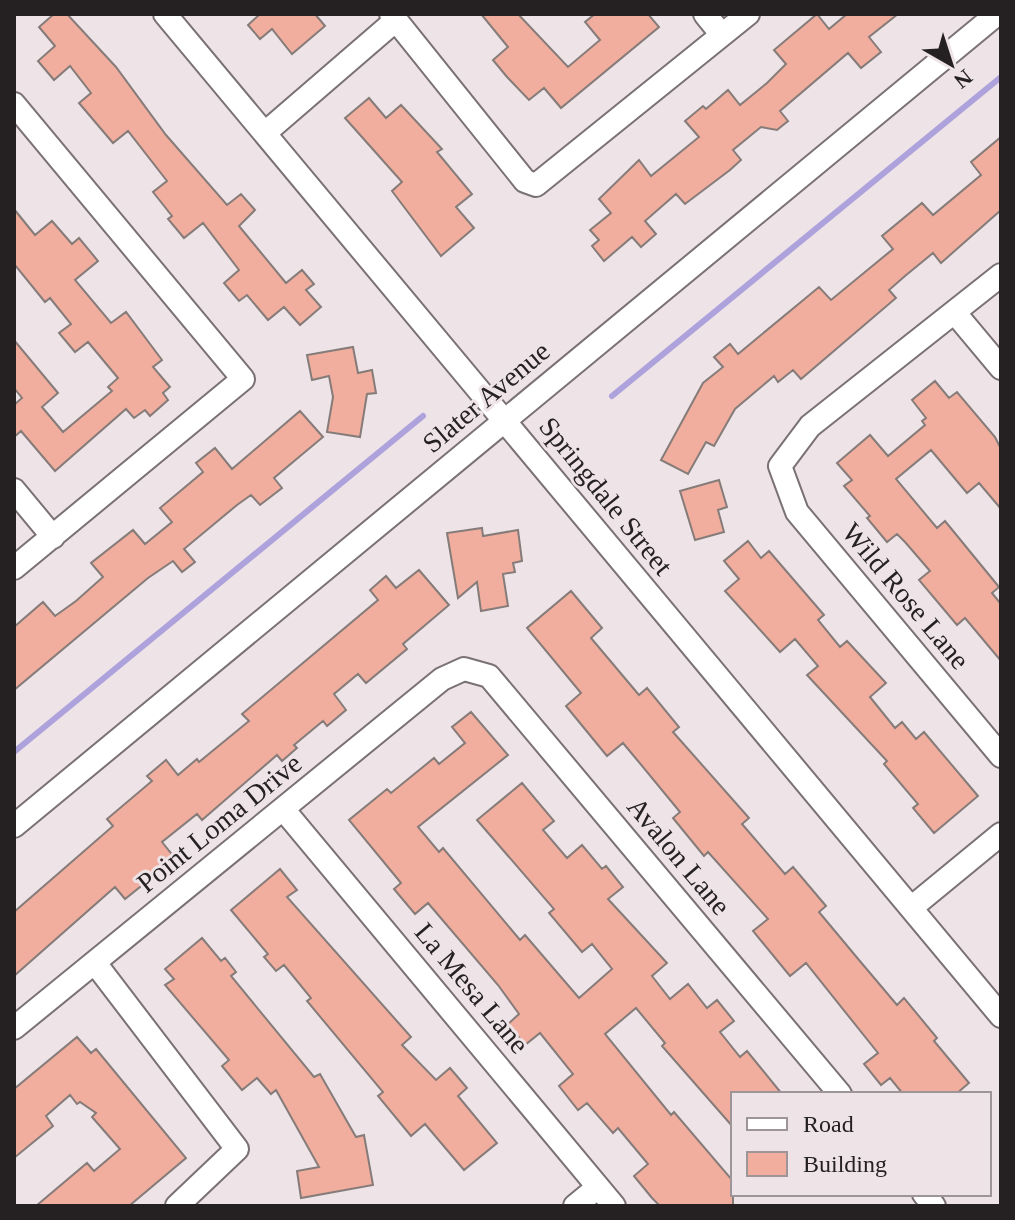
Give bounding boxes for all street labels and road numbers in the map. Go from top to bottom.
street label: Slater Avenue [416,335,556,459]
street label: Springdale Street [533,411,679,581]
street label: Wild Rose Lane [836,517,976,675]
street label: Point Loma Drive [131,747,307,899]
street label: Avalon Lane [621,791,737,921]
street label: La Mesa Lane [409,917,535,1059]

